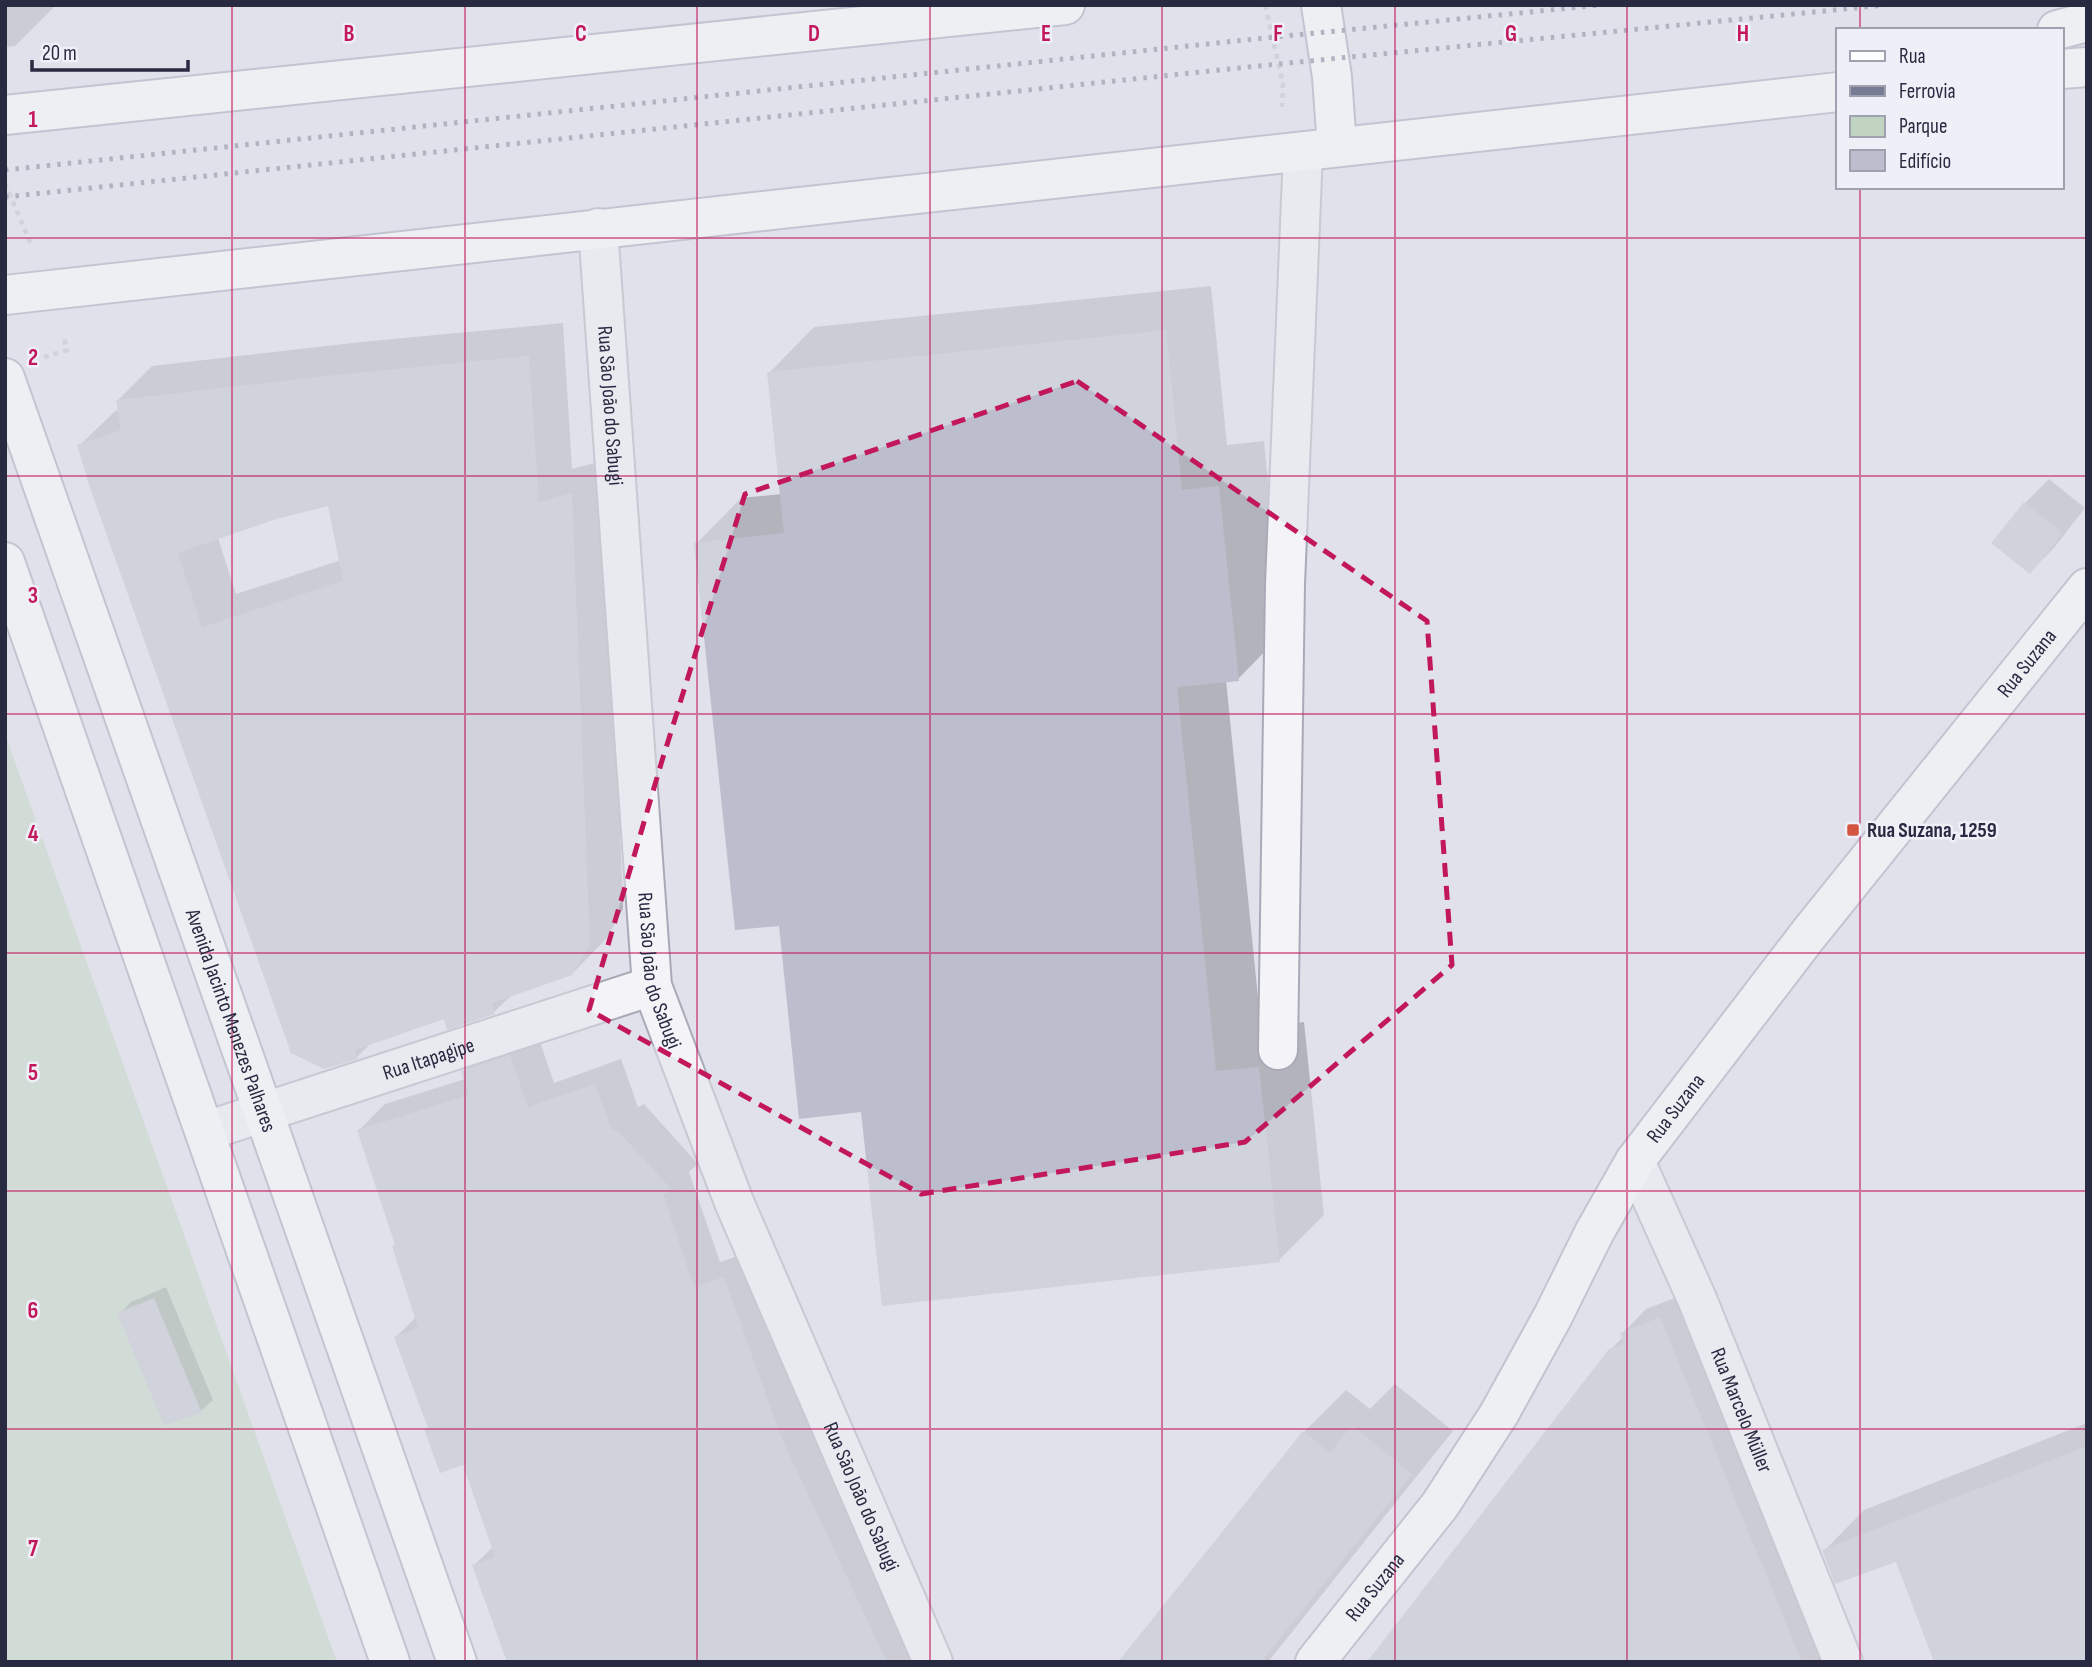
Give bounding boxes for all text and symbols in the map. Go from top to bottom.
text: B [344,20,355,48]
text: C [575,20,587,48]
text: D [808,20,820,48]
text: E [1041,20,1051,48]
text: F [1273,20,1283,48]
text: G [1505,20,1517,48]
text: H [1737,20,1749,48]
scale bar [32,28,187,72]
legend [1836,28,2064,189]
text: 20 m [42,41,77,66]
text: Rua [1899,44,1926,69]
text: Ferrovia [1899,79,1956,104]
text: 1 [28,106,38,134]
text: Parque [1899,114,1947,139]
text: Edifício [1899,149,1951,174]
street label: Rua São João do Sabugi [592,325,629,486]
text: 2 [28,344,38,372]
text: 3 [28,582,38,610]
street label: Rua Suzana [1992,624,2062,702]
place label: Rua Suzana, 1259 [1867,818,1997,843]
text: 4 [28,820,39,848]
marker: Rua Suzana, 1259 [1845,822,1861,838]
street label: Rua São João do Sabugi [633,891,687,1052]
street label: Avenida Jacinto Menezes Palhares [180,905,282,1135]
street label: Rua Itapagipe [380,1032,477,1085]
text: 5 [28,1059,38,1087]
street label: Rua Suzana [1641,1069,1710,1148]
text: 6 [28,1297,38,1325]
street label: Rua Marcelo Müller [1705,1344,1778,1476]
street label: Rua São João do Sabugi [818,1418,905,1575]
text: 7 [28,1535,38,1563]
street label: Rua Suzana [1340,1548,1410,1626]

